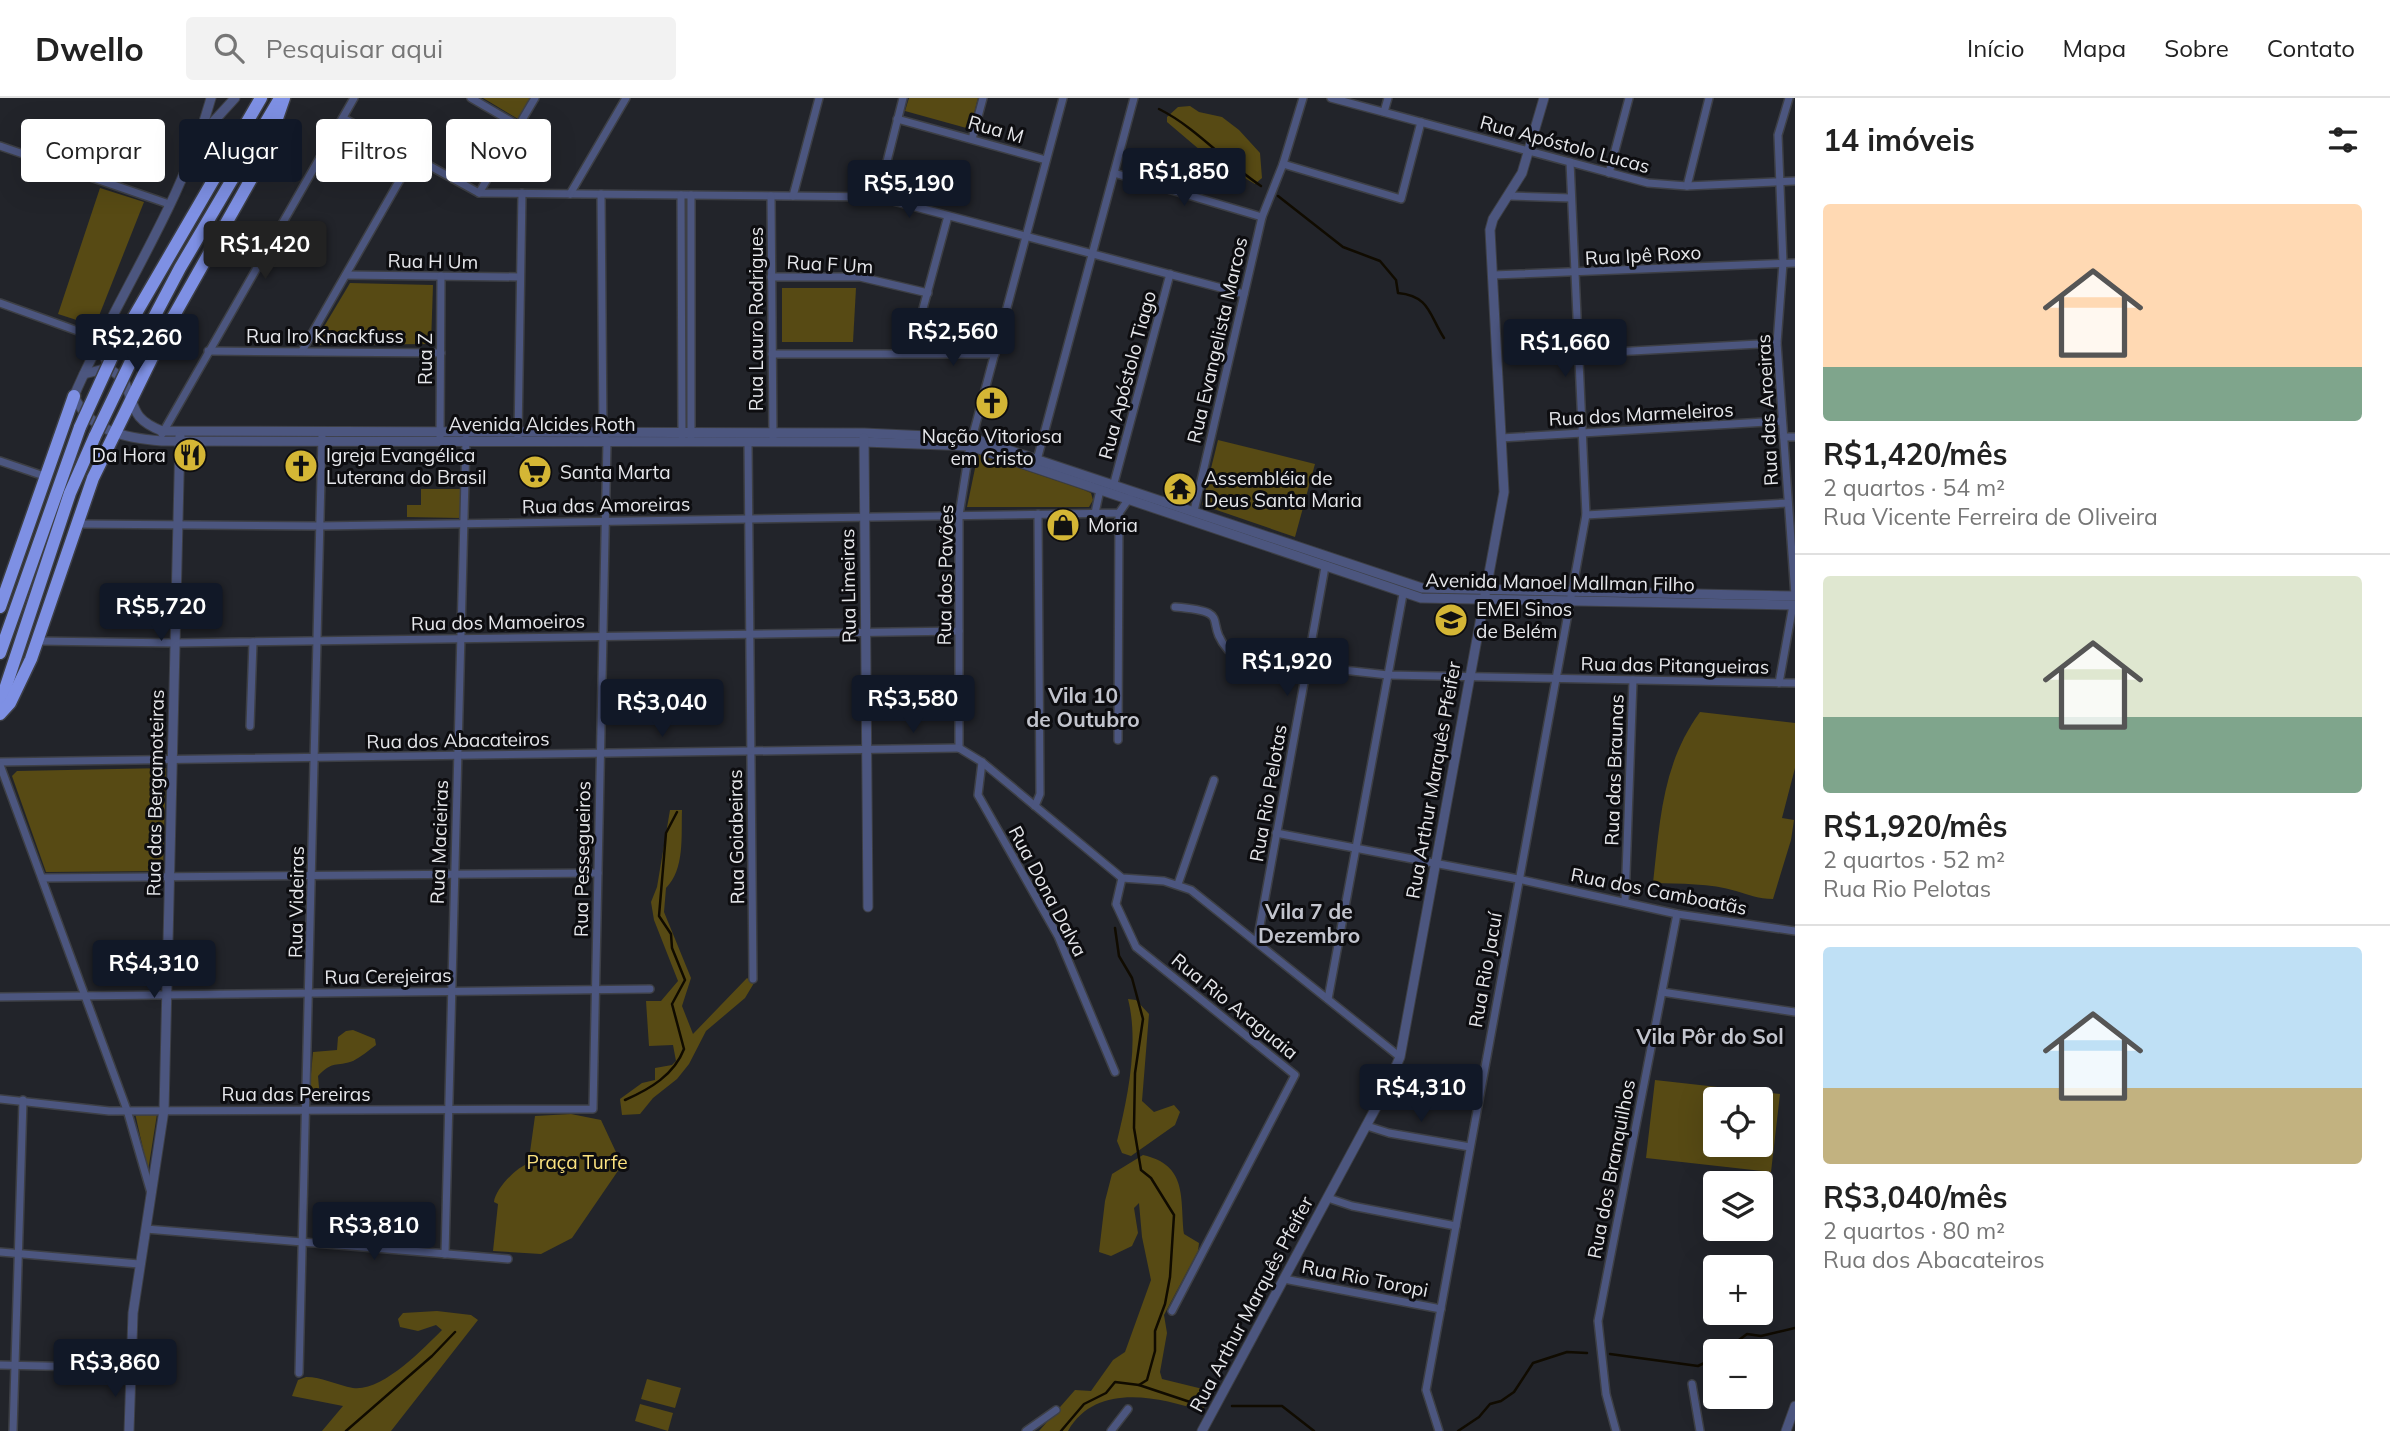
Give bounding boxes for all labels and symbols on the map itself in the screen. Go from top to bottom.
street label: Rua M [965,110,1027,148]
street label: Rua Apóstolo Lucas [1477,110,1653,178]
pin: R$1,850 [1119,148,1249,208]
pin: R$5,190 [844,160,974,220]
pin: R$1,420 [200,222,330,281]
street label: Rua Lauro Rodrigues [744,227,768,411]
street label: Rua Evangelista Marcos [1182,234,1252,446]
street label: Rua Ipê Roxo [1584,240,1702,270]
street label: Rua H Um [388,248,478,274]
street label: Rua F Um [786,250,874,278]
street label: Rua Apóstolo Tiago [1093,288,1161,462]
pin: R$2,560 [888,308,1018,368]
pin: R$2,260 [72,314,202,374]
pin: R$1,660 [1500,320,1630,379]
street label: Rua Iro Knackfuss [246,324,404,348]
street label: Rua Z [413,333,437,385]
street label: Rua das Aroeiras [1751,334,1783,486]
church icon: Nação Vitoriosa em Cristo [973,384,1011,422]
street label: Rua dos Marmeleiros [1548,397,1734,431]
street label: Avenida Alcides Roth [448,412,636,436]
place label: Nação Vitoriosa em Cristo [922,424,1062,470]
restaurant icon: Da Hora [171,436,209,474]
place label: Da Hora [92,443,166,467]
place label: Igreja Evangélica Luterana do Brasil [326,443,487,489]
church icon: Igreja Evangélica Luterana do Brasil [282,447,320,485]
supermarket icon: Santa Marta [516,453,554,491]
place label: Santa Marta [560,460,671,484]
place label: Assembléia de Deus Santa Maria [1204,466,1362,512]
temple icon: Assembléia de Deus Santa Maria [1161,470,1199,508]
street label: Rua das Amoreiras [522,492,690,518]
street label: Rua dos Pavões [932,504,958,646]
shop icon: Moria [1044,506,1082,544]
place label: Moria [1088,513,1138,537]
street label: Rua Limeiras [835,529,861,643]
street label: Avenida Manoel Mallman Filho [1425,568,1695,596]
pin: R$5,720 [96,584,226,643]
place label: EMEI Sinos de Belém [1476,597,1572,643]
school or university icon: EMEI Sinos de Belém [1432,601,1470,639]
street label: Rua dos Mamoeiros [411,608,585,636]
pin: R$1,920 [1222,638,1352,698]
street label: Rua das Pitangueiras [1580,651,1770,679]
street label: Rua Arthur Marquês Pfeifer [1400,659,1466,901]
pin: R$3,580 [848,676,978,735]
pin: R$3,040 [597,680,727,739]
district label: Vila 10 de Outubro [1026,682,1140,732]
street label: Rua das Bergamoteiras [141,689,169,897]
street label: Rua das Braunas [1599,694,1629,846]
street label: Rua Rio Pelotas [1244,722,1292,864]
street label: Rua dos Abacateiros [366,726,550,754]
street label: Rua Goiabeiras [723,769,749,905]
street label: Rua Macieiras [425,779,453,905]
street label: Rua Pessegueiros [569,781,595,937]
street label: Rua Dona Dalva [1004,822,1092,960]
street label: Rua Videiras [283,846,309,958]
street label: Rua dos Camboatãs [1569,862,1749,920]
district label: Vila 7 de Dezembro [1258,898,1360,948]
street label: Rua Rio Jacuí [1463,909,1507,1029]
pin: R$4,310 [89,940,219,1000]
street label: Rua Rio Araguaia [1167,948,1303,1064]
street label: Rua Cerejeiras [324,963,452,989]
district label: Vila Pôr do Sol [1635,1023,1784,1049]
pin: R$4,310 [1356,1065,1486,1124]
street label: Rua dos Branquilhos [1582,1077,1640,1261]
street label: Rua das Pereiras [221,1082,371,1106]
park label: Praça Turfe [526,1150,628,1174]
street label: Rua Arthur Marquês Pfeifer [1184,1192,1318,1416]
pin: R$3,810 [309,1202,439,1262]
street label: Rua Rio Toropi [1300,1254,1430,1302]
pin: R$3,860 [50,1340,180,1399]

